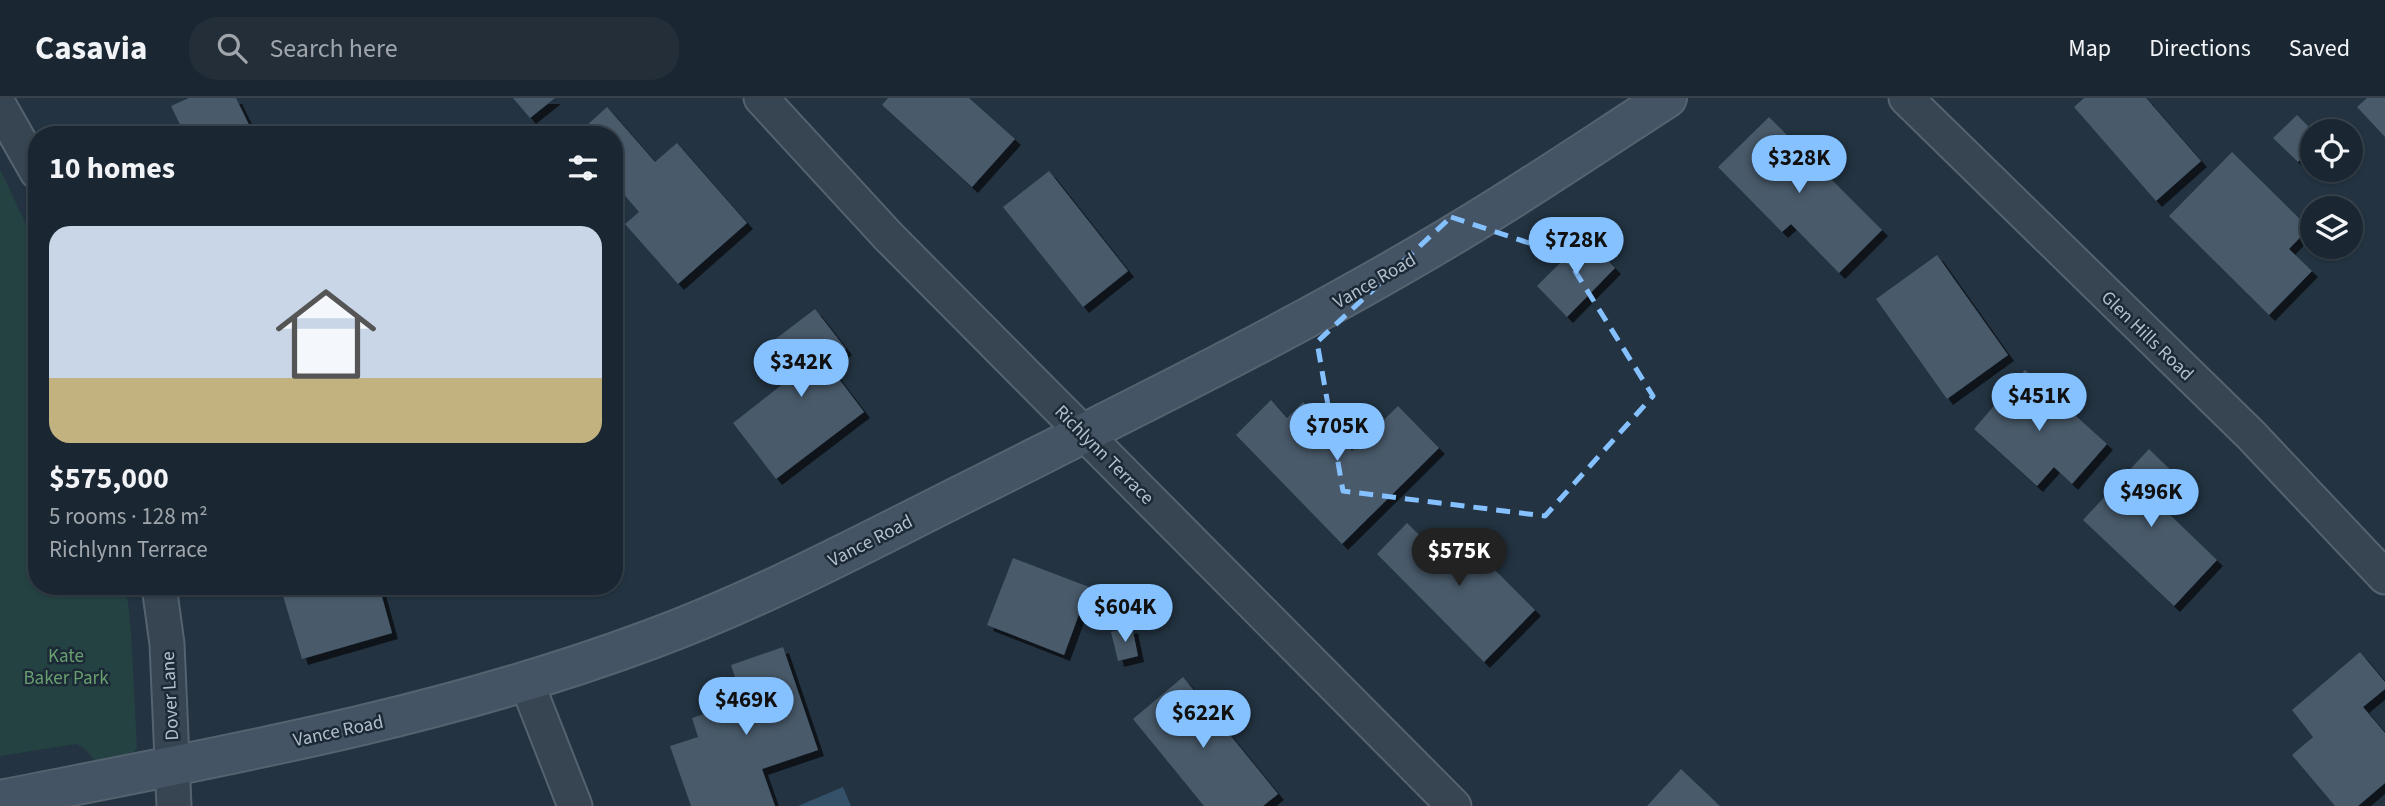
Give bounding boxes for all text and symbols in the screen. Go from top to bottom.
search box [189,17,679,80]
text: Casavia [35,25,147,72]
icon: search [213,29,251,67]
text: Search here [269,30,398,67]
text: Map [2068,31,2111,66]
text: Directions [2149,31,2251,66]
text: Saved [2289,31,2350,66]
map controls [2300,119,2363,259]
button: locate [2300,119,2363,182]
pin: $328K [1750,136,1848,195]
text: $328K [1768,141,1830,174]
text: 10 homes [49,147,175,190]
icon: filters [564,149,602,187]
button: layers [2300,196,2363,259]
pin: $728K [1527,218,1625,277]
text: $728K [1545,223,1607,256]
street label: Vance Road [1328,247,1421,316]
icon: home [263,271,389,397]
street label: Glen Hills Road [2095,285,2199,387]
pin: $342K [752,340,850,399]
text: $342K [770,345,832,378]
pin: $451K [1990,374,2088,433]
text: $451K [2008,379,2070,412]
street label: Richlynn Terrace [1048,399,1160,511]
pin: $705K [1288,404,1386,463]
text: $705K [1306,409,1368,442]
text: $575,000 [49,457,169,500]
pin: $496K [2102,470,2200,529]
text: $496K [2120,475,2182,508]
text: 5 rooms · 128 m² [49,500,208,533]
street label: Vance Road [824,509,918,574]
pin: $575K [1410,528,1508,588]
text: Richlynn Terrace [49,533,208,566]
text: $575K [1428,534,1490,567]
pin: $604K [1076,584,1174,644]
text: $604K [1094,590,1156,623]
park label: Kate Baker Park [23,643,109,692]
street label: Dover Lane [155,651,186,741]
pin: $469K [697,678,795,737]
text: $469K [715,683,777,716]
pin: $622K [1154,690,1252,750]
text: $622K [1172,696,1234,729]
street label: Vance Road [291,709,386,754]

